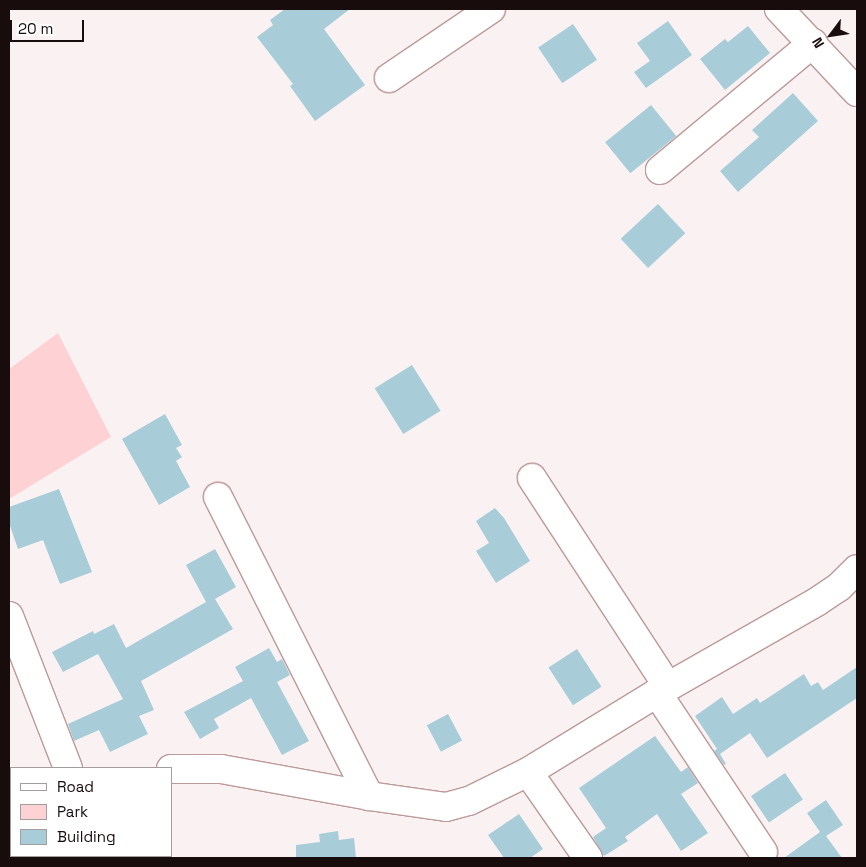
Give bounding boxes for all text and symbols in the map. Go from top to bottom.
scale bar [12,10,86,42]
north arrow [806,10,856,60]
text: 20 m [18,19,53,38]
text: N [808,34,828,51]
legend [10,767,172,857]
text: Road [57,777,94,796]
text: Park [57,802,88,821]
text: Building [57,827,116,846]

